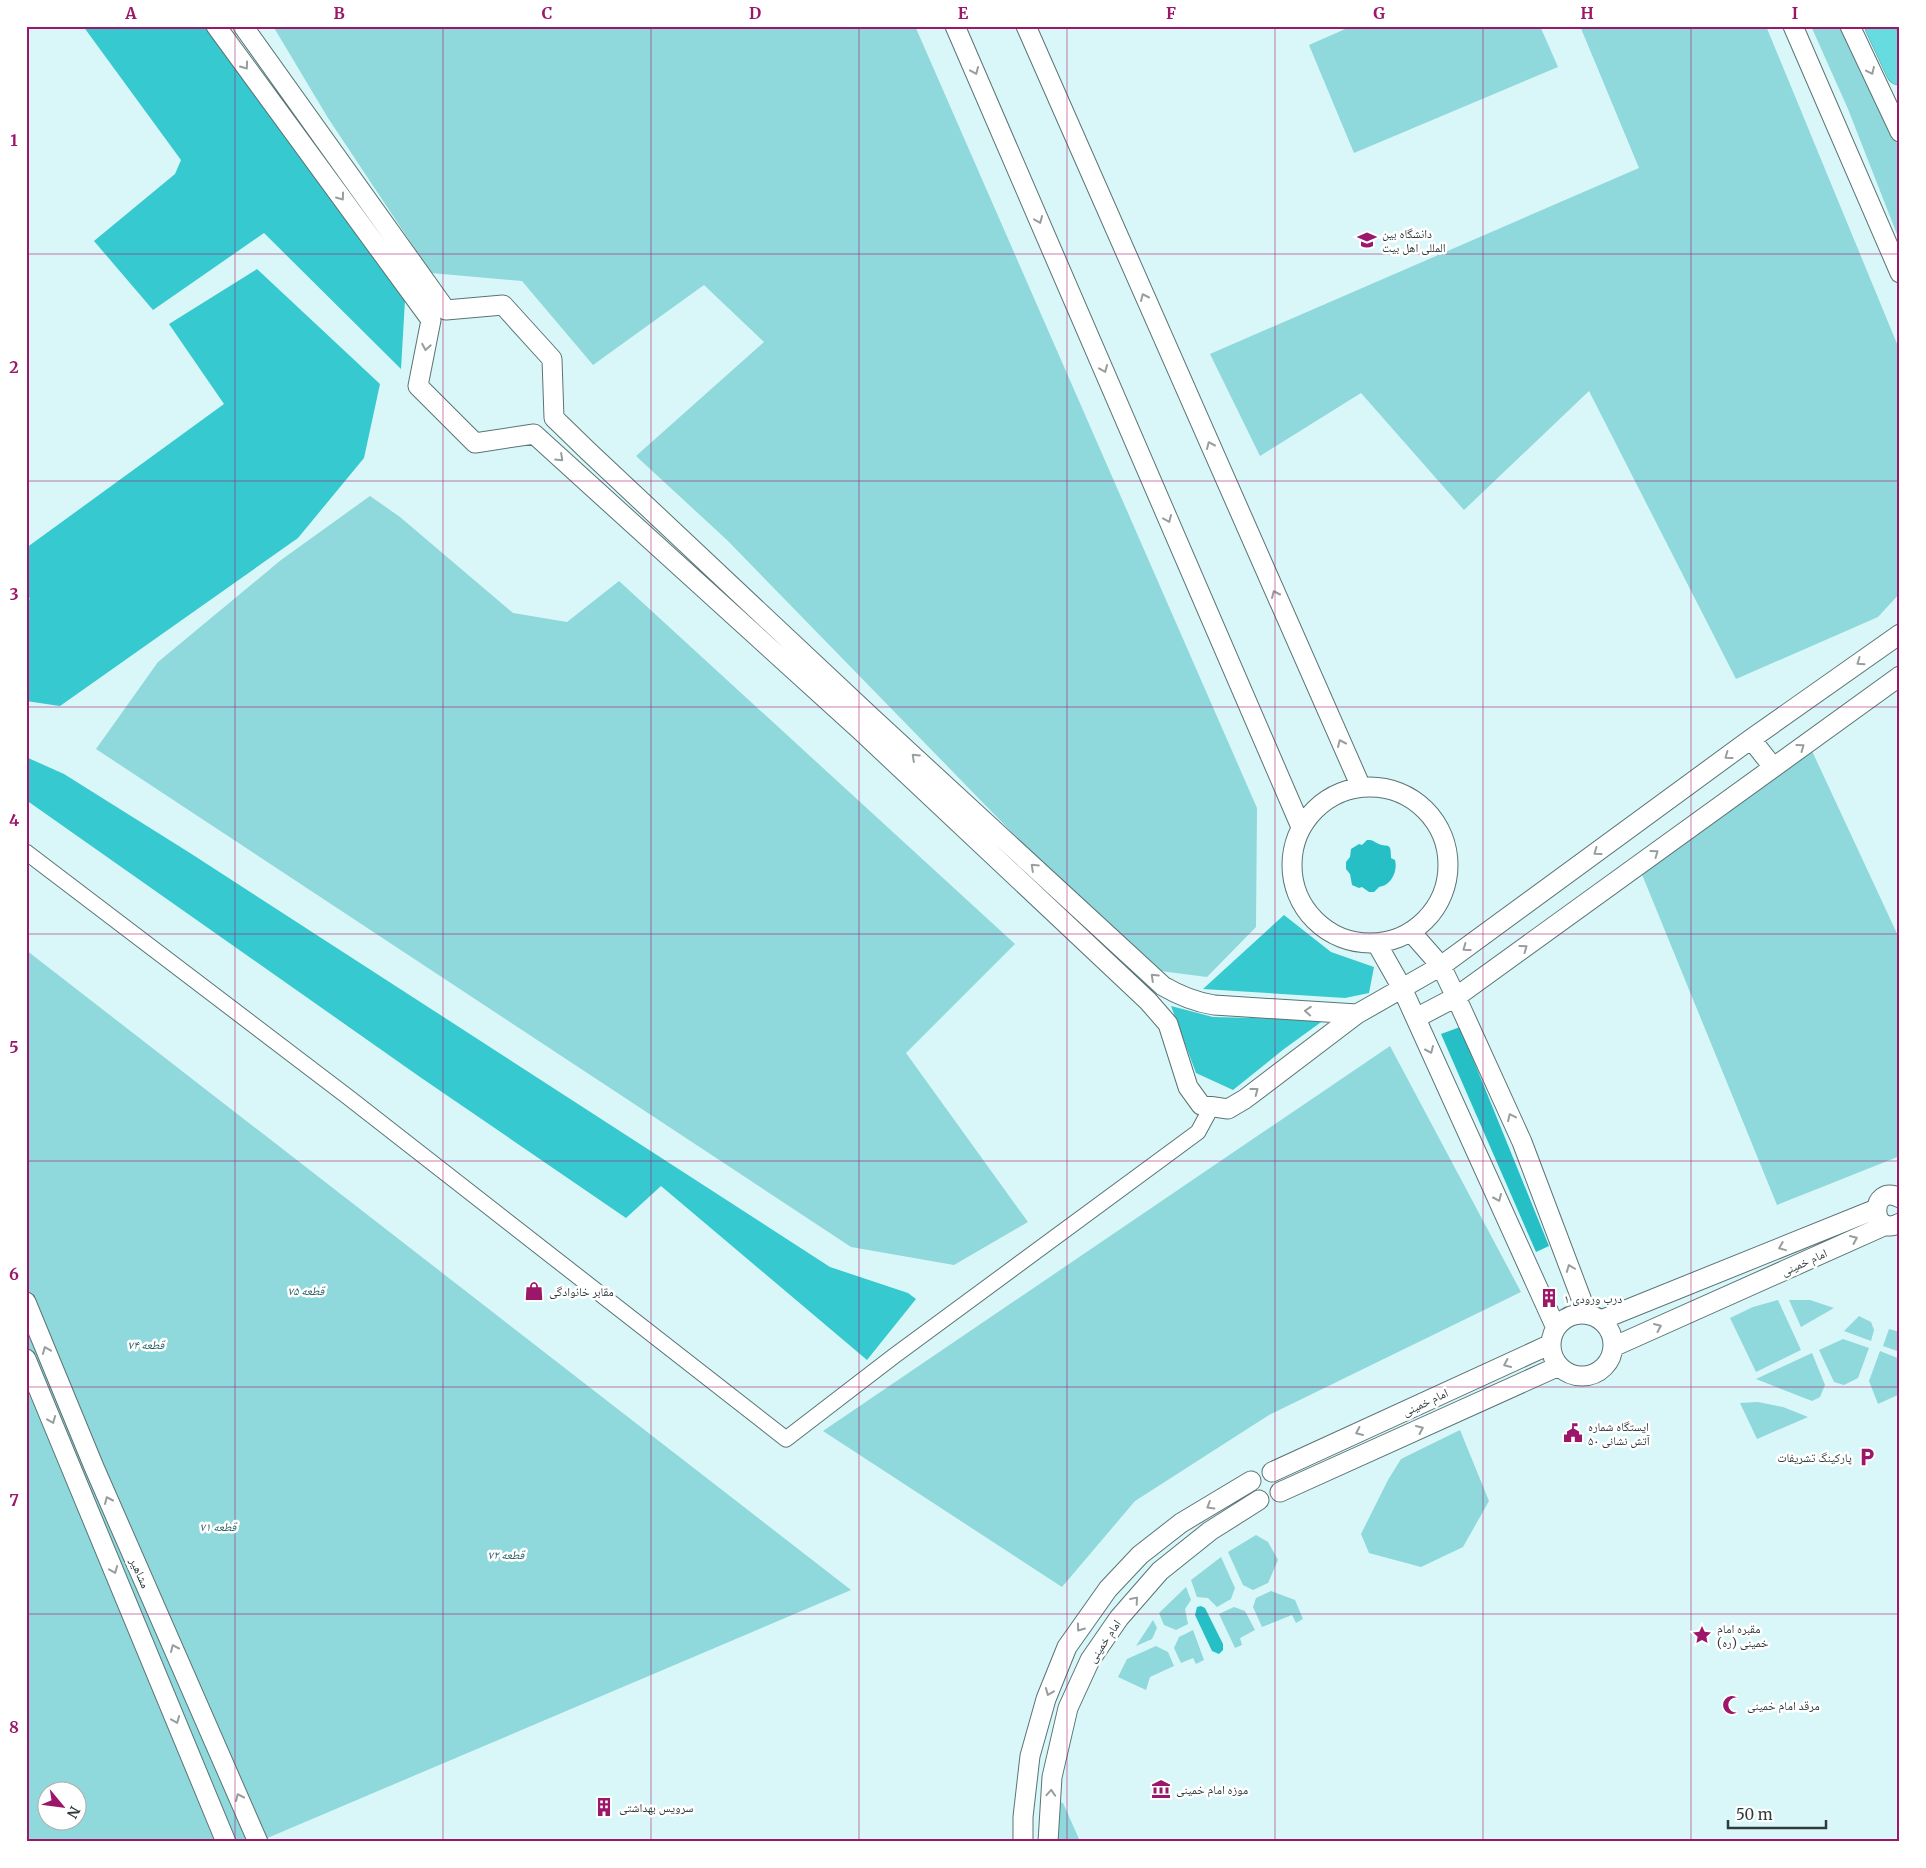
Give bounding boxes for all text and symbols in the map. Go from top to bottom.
text: A [124,3,137,23]
text: B [333,3,345,23]
text: C [542,3,552,23]
text: D [749,3,761,23]
text: E [958,3,969,23]
text: F [1166,3,1176,23]
text: G [1373,3,1385,23]
text: H [1580,3,1594,23]
text: I [1792,3,1798,23]
one-way arrow [239,60,248,70]
one-way arrow [968,66,979,75]
one-way arrow [1864,66,1875,75]
text: 1 [10,130,18,150]
one-way arrow [335,191,344,201]
one-way arrow [1033,215,1044,224]
place label: دانشگاه بین المللی اهل بیت [1382,226,1446,255]
school or university icon: دانشگاه بین المللی اهل بیت [1356,229,1378,251]
one-way arrow [1140,293,1150,302]
one-way arrow [421,343,431,352]
text: 2 [9,357,19,377]
one-way arrow [1097,364,1108,373]
one-way arrow [1205,441,1216,450]
one-way arrow [554,452,563,461]
one-way arrow [1163,514,1173,522]
text: 3 [9,584,19,604]
one-way arrow [1271,590,1282,599]
one-way arrow [1856,656,1866,665]
one-way arrow [1337,739,1348,748]
one-way arrow [1795,744,1805,753]
one-way arrow [1724,750,1734,759]
one-way arrow [911,754,920,763]
text: 4 [9,810,19,830]
one-way arrow [1593,846,1603,855]
one-way arrow [1649,850,1658,858]
one-way arrow [1031,864,1040,873]
one-way arrow [1462,942,1471,951]
one-way arrow [1518,945,1528,954]
one-way arrow [1150,974,1159,983]
one-way arrow [1304,1005,1312,1016]
text: 5 [9,1037,19,1057]
one-way arrow [1424,1045,1435,1054]
one-way arrow [1249,1089,1258,1097]
one-way arrow [1506,1113,1517,1122]
one-way arrow [1491,1193,1502,1202]
one-way arrow [1849,1235,1858,1246]
one-way arrow [1778,1240,1787,1251]
street label: امام خمینی [1779,1245,1830,1280]
text: 6 [9,1264,19,1284]
one-way arrow [1566,1264,1576,1273]
shop icon: مقابر خانوادگی [523,1280,545,1302]
park label: قطعه ۷۵ [288,1283,326,1298]
place label: مقابر خانوادگی [549,1284,614,1299]
building icon: درب ورودی ۱ [1538,1287,1560,1309]
place label: درب ورودی ۱ [1564,1291,1622,1306]
one-way arrow [1653,1323,1662,1334]
park label: قطعه ۷۴ [128,1337,166,1352]
one-way arrow [41,1346,51,1354]
one-way arrow [1503,1358,1512,1369]
street label: امام خمینی [1400,1385,1451,1420]
one-way arrow [45,1415,56,1424]
place label: ایستگاه شماره ۵۰ آتش نشانی [1588,1419,1650,1448]
public building icon: ایستگاه شماره ۵۰ آتش نشانی [1562,1422,1584,1444]
one-way arrow [1415,1425,1424,1435]
one-way arrow [1355,1426,1364,1436]
parking icon: پارکینگ تشریفات [1856,1446,1878,1468]
place label: پارکینگ تشریفات [1777,1450,1852,1465]
text: 7 [9,1490,19,1510]
one-way arrow [104,1496,114,1505]
one-way arrow [1206,1500,1215,1509]
park label: قطعه ۷۱ [200,1519,238,1534]
park label: قطعه ۷۲ [488,1547,526,1562]
street label: مشاهیر [126,1555,153,1591]
one-way arrow [107,1565,118,1574]
one-way arrow [1130,1597,1138,1606]
street label: امام خمینی [1084,1616,1125,1666]
place label: مقبره امام خمینی (ره) [1717,1621,1769,1650]
one-way arrow [1077,1623,1086,1632]
place icon: مقبره امام خمینی (ره) [1691,1624,1713,1646]
one-way arrow [169,1644,180,1653]
one-way arrow [1045,1687,1055,1696]
mosque icon: مرقد امام خمینی [1721,1694,1743,1716]
place label: مرقد امام خمینی [1747,1698,1820,1714]
one-way arrow [170,1716,180,1724]
text: 8 [9,1717,19,1737]
museum icon: موزه امام خمینی [1150,1778,1172,1800]
north arrow [38,1780,88,1830]
place label: موزه امام خمینی [1176,1782,1248,1798]
one-way arrow [1046,1789,1057,1797]
one-way arrow [235,1793,246,1802]
building icon: سرویس بهداشتی [593,1796,615,1818]
scale bar [1728,1798,1826,1830]
place label: سرویس بهداشتی [619,1800,694,1815]
text: N [63,1803,84,1822]
text: 50 m [1736,1805,1773,1824]

